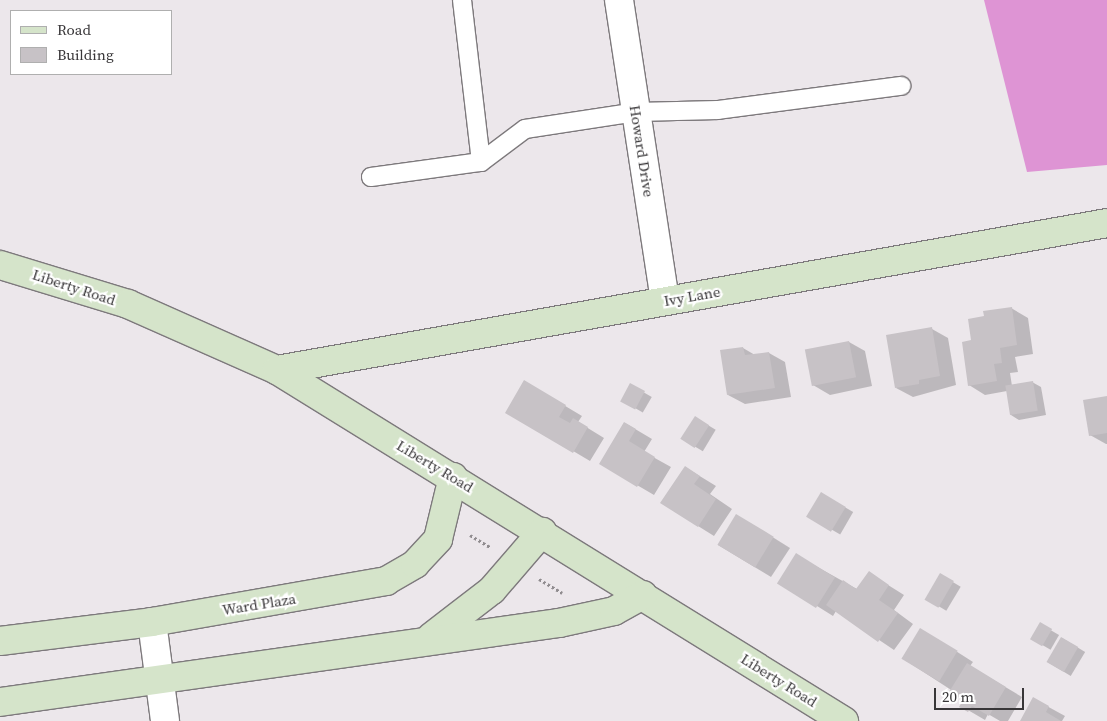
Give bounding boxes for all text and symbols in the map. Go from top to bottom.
legend [10,10,172,75]
text: Road [57,19,91,40]
text: Building [57,44,114,65]
street label: Howard Drive [626,104,658,198]
street label: Liberty Road [30,265,118,309]
street label: Ivy Lane [662,282,722,310]
street label: Liberty Road [393,436,477,496]
street label: Ward Plaza [221,589,297,619]
street label: Liberty Road [738,649,820,711]
scale bar [937,678,1027,710]
text: 20 m [942,686,974,707]

